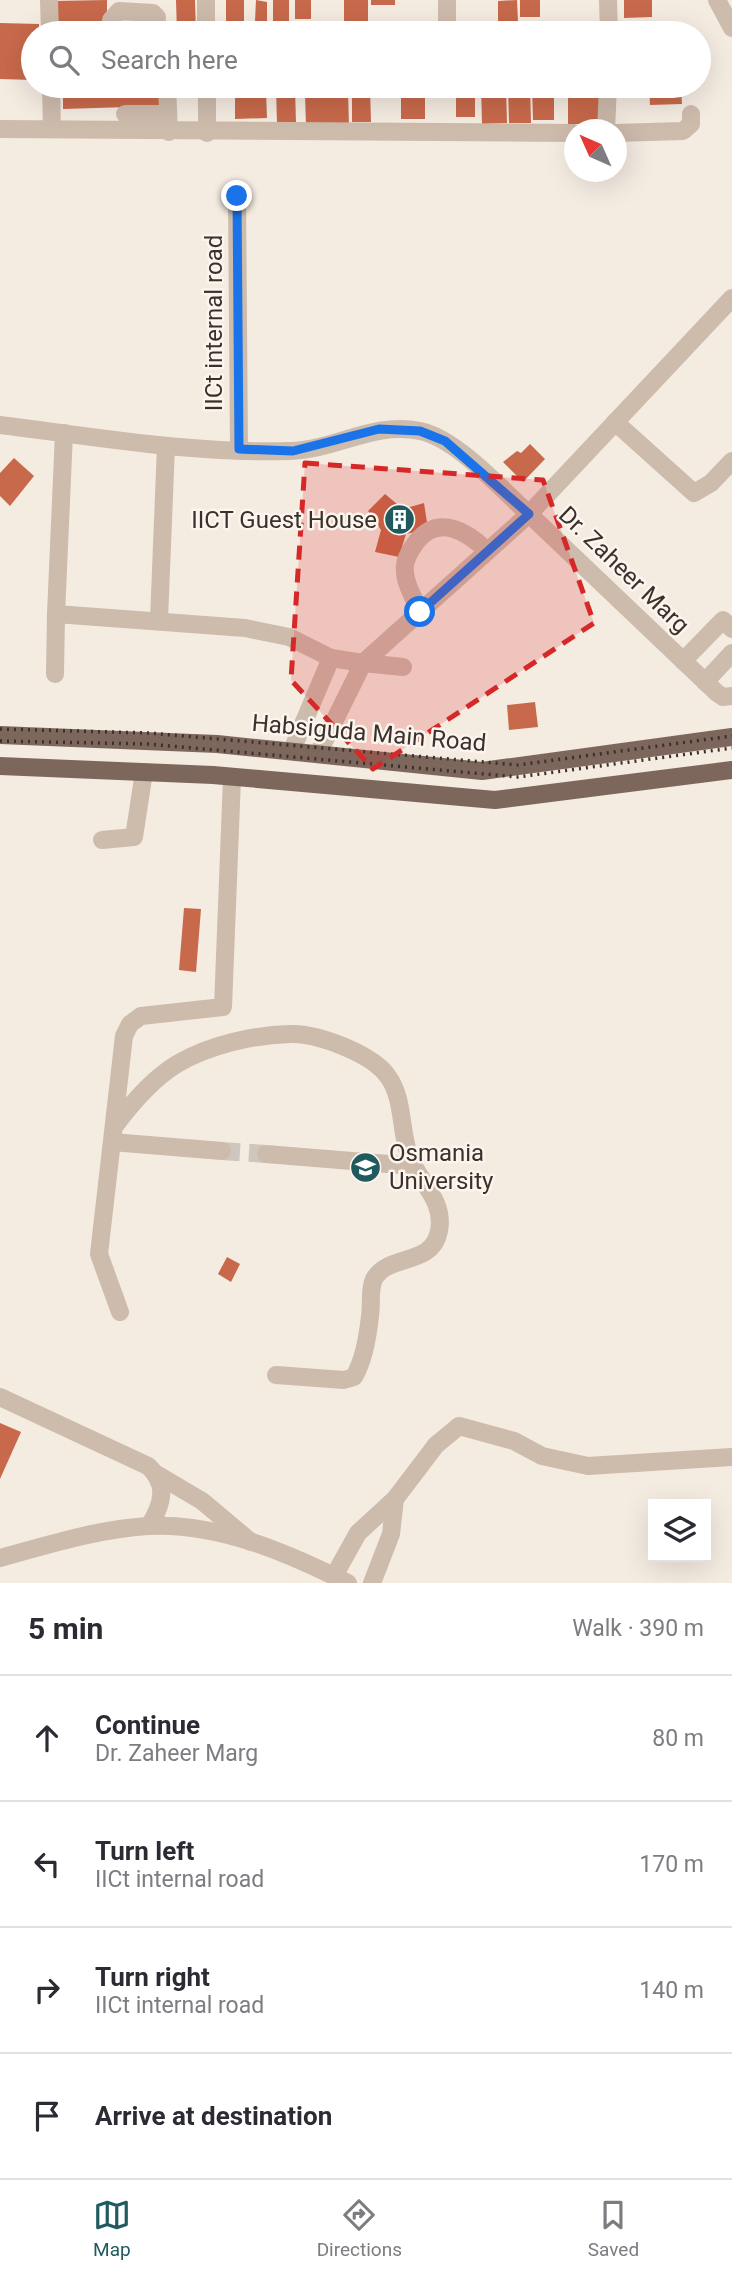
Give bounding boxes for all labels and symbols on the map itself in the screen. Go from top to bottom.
north arrow [564,119,627,182]
route end [221,180,252,211]
street label: IICt internal road [200,235,228,411]
street label: Dr. Zaheer Marg [553,501,695,639]
building icon: IICT Guest House [383,503,417,537]
place label: IICT Guest House [191,506,377,534]
route start [404,596,435,627]
street label: Habsiguda Main Road [251,709,487,757]
place label: Osmania University [389,1139,494,1195]
school or university icon: Osmania University [349,1150,383,1184]

